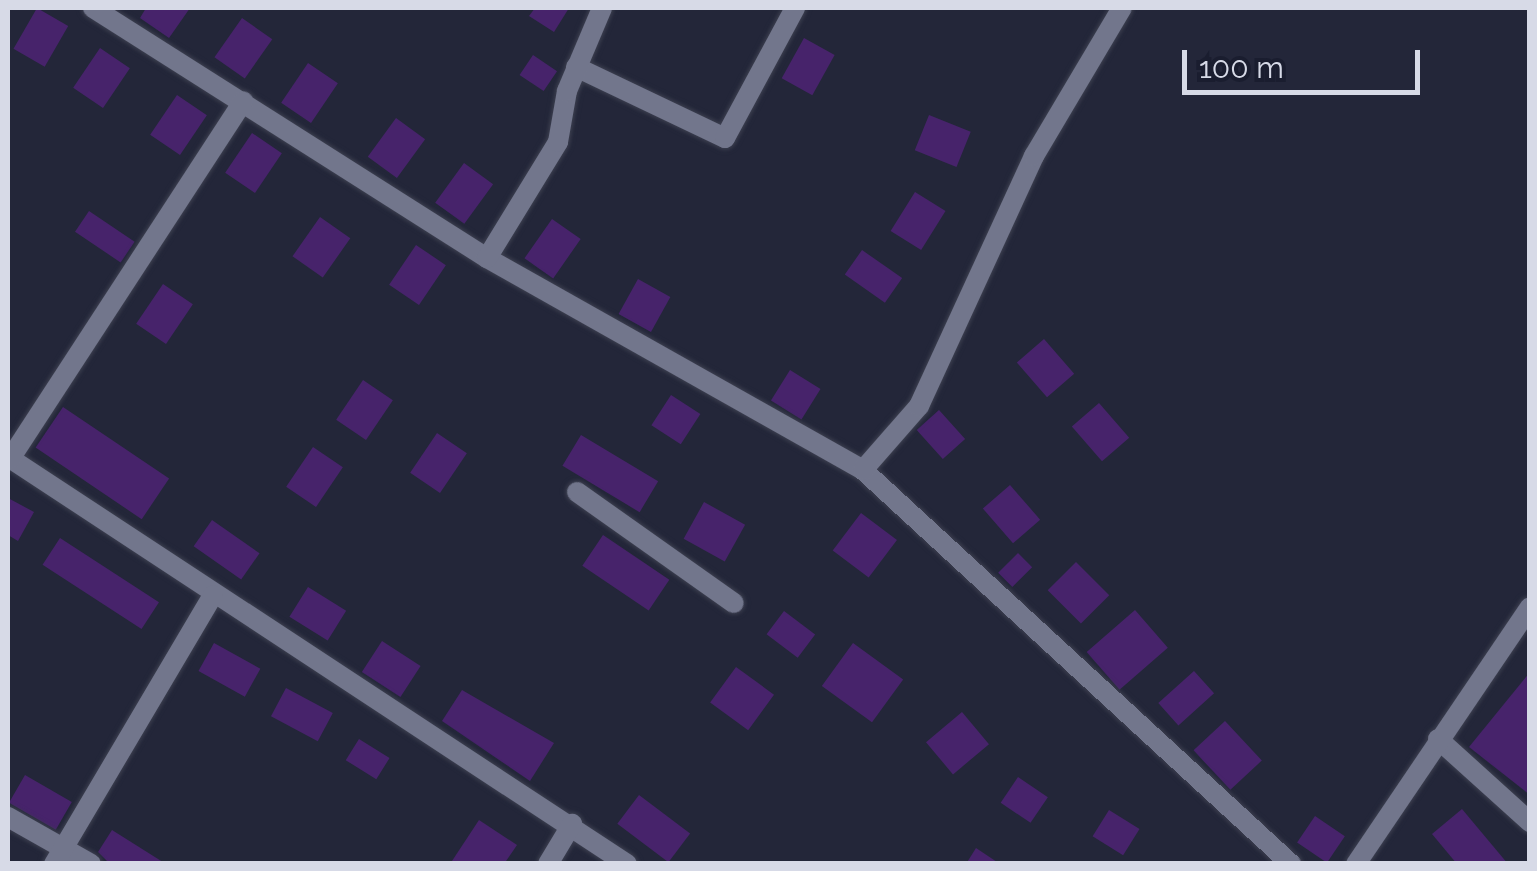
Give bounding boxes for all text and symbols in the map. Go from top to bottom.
scale bar [1187,30,1424,92]
text: 100 m [1199,50,1284,85]

